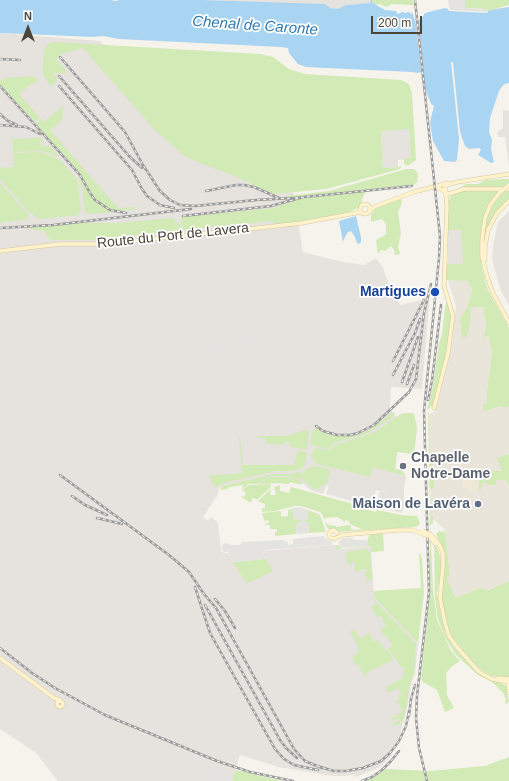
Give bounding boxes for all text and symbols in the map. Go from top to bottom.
north arrow [8,8,48,48]
scale bar [373,8,424,34]
text: N [24,10,32,22]
water label: Chenal de Caronte [192,13,318,39]
text: 200 m [378,16,411,30]
street label: Route du Port de Lavera [96,220,250,252]
place label: Martigues [360,284,426,300]
marker: Martigues [429,286,441,298]
place label: Chapelle Notre-Dame [411,450,490,482]
marker: Chapelle Notre-Dame [398,461,408,471]
place label: Maison de Lavéra [353,496,470,512]
marker: Maison de Lavéra [473,499,483,509]

